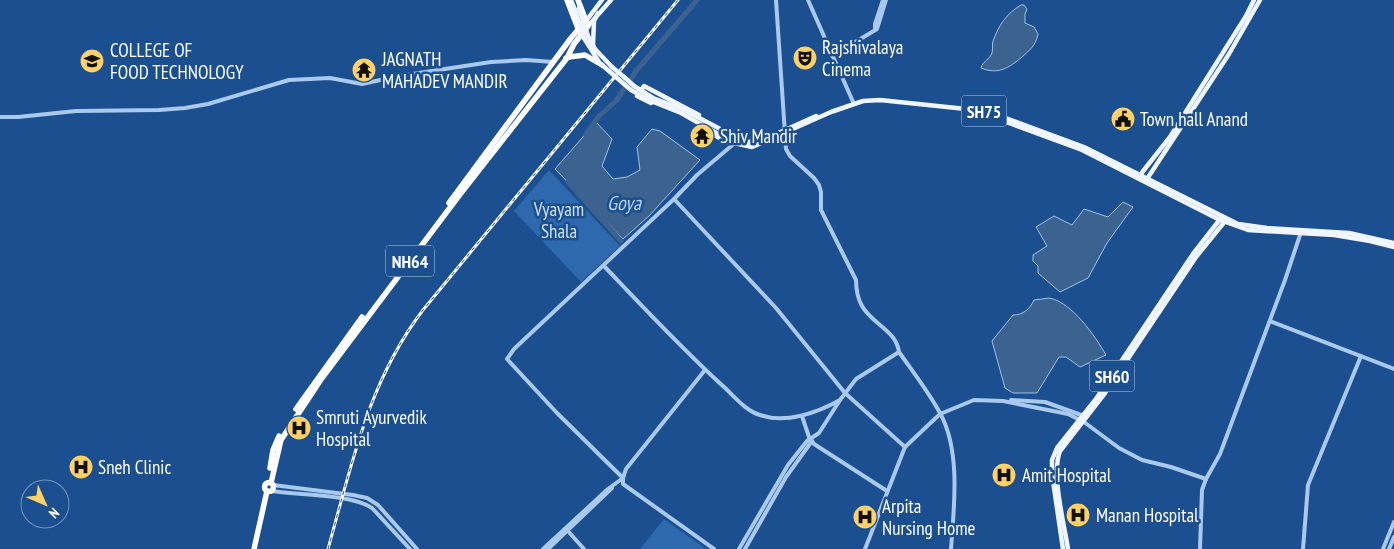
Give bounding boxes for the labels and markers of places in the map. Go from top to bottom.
place label: Rajshivalaya Cinema [822,35,903,81]
place label: COLLEGE OF FOOD TECHNOLOGY [110,38,244,84]
theatre icon: Rajshivalaya Cinema [792,45,818,71]
place label: JAGNATH MAHADEV MANDIR [381,47,508,93]
school or university icon: COLLEGE OF FOOD TECHNOLOGY [79,48,105,74]
temple icon: JAGNATH MAHADEV MANDIR [351,57,377,83]
public building icon: Town hall Anand [1110,106,1136,132]
place label: Town hall Anand [1140,107,1248,131]
temple icon: Shiv Mandir [689,123,715,149]
place label: Shiv Mandir [720,124,798,148]
place label: Smruti Ayurvedik Hospital [316,405,427,451]
hospital icon: Smruti Ayurvedik Hospital [286,415,312,441]
hospital icon: Sneh Clinic [68,454,94,480]
place label: Sneh Clinic [98,455,171,479]
hospital icon: Amit Hospital [991,462,1017,488]
place label: Amit Hospital [1022,463,1112,487]
place label: Arpita Nursing Home [882,494,976,540]
hospital icon: Manan Hospital [1065,502,1091,528]
place label: Manan Hospital [1096,503,1199,527]
hospital icon: Arpita Nursing Home [852,504,878,530]

